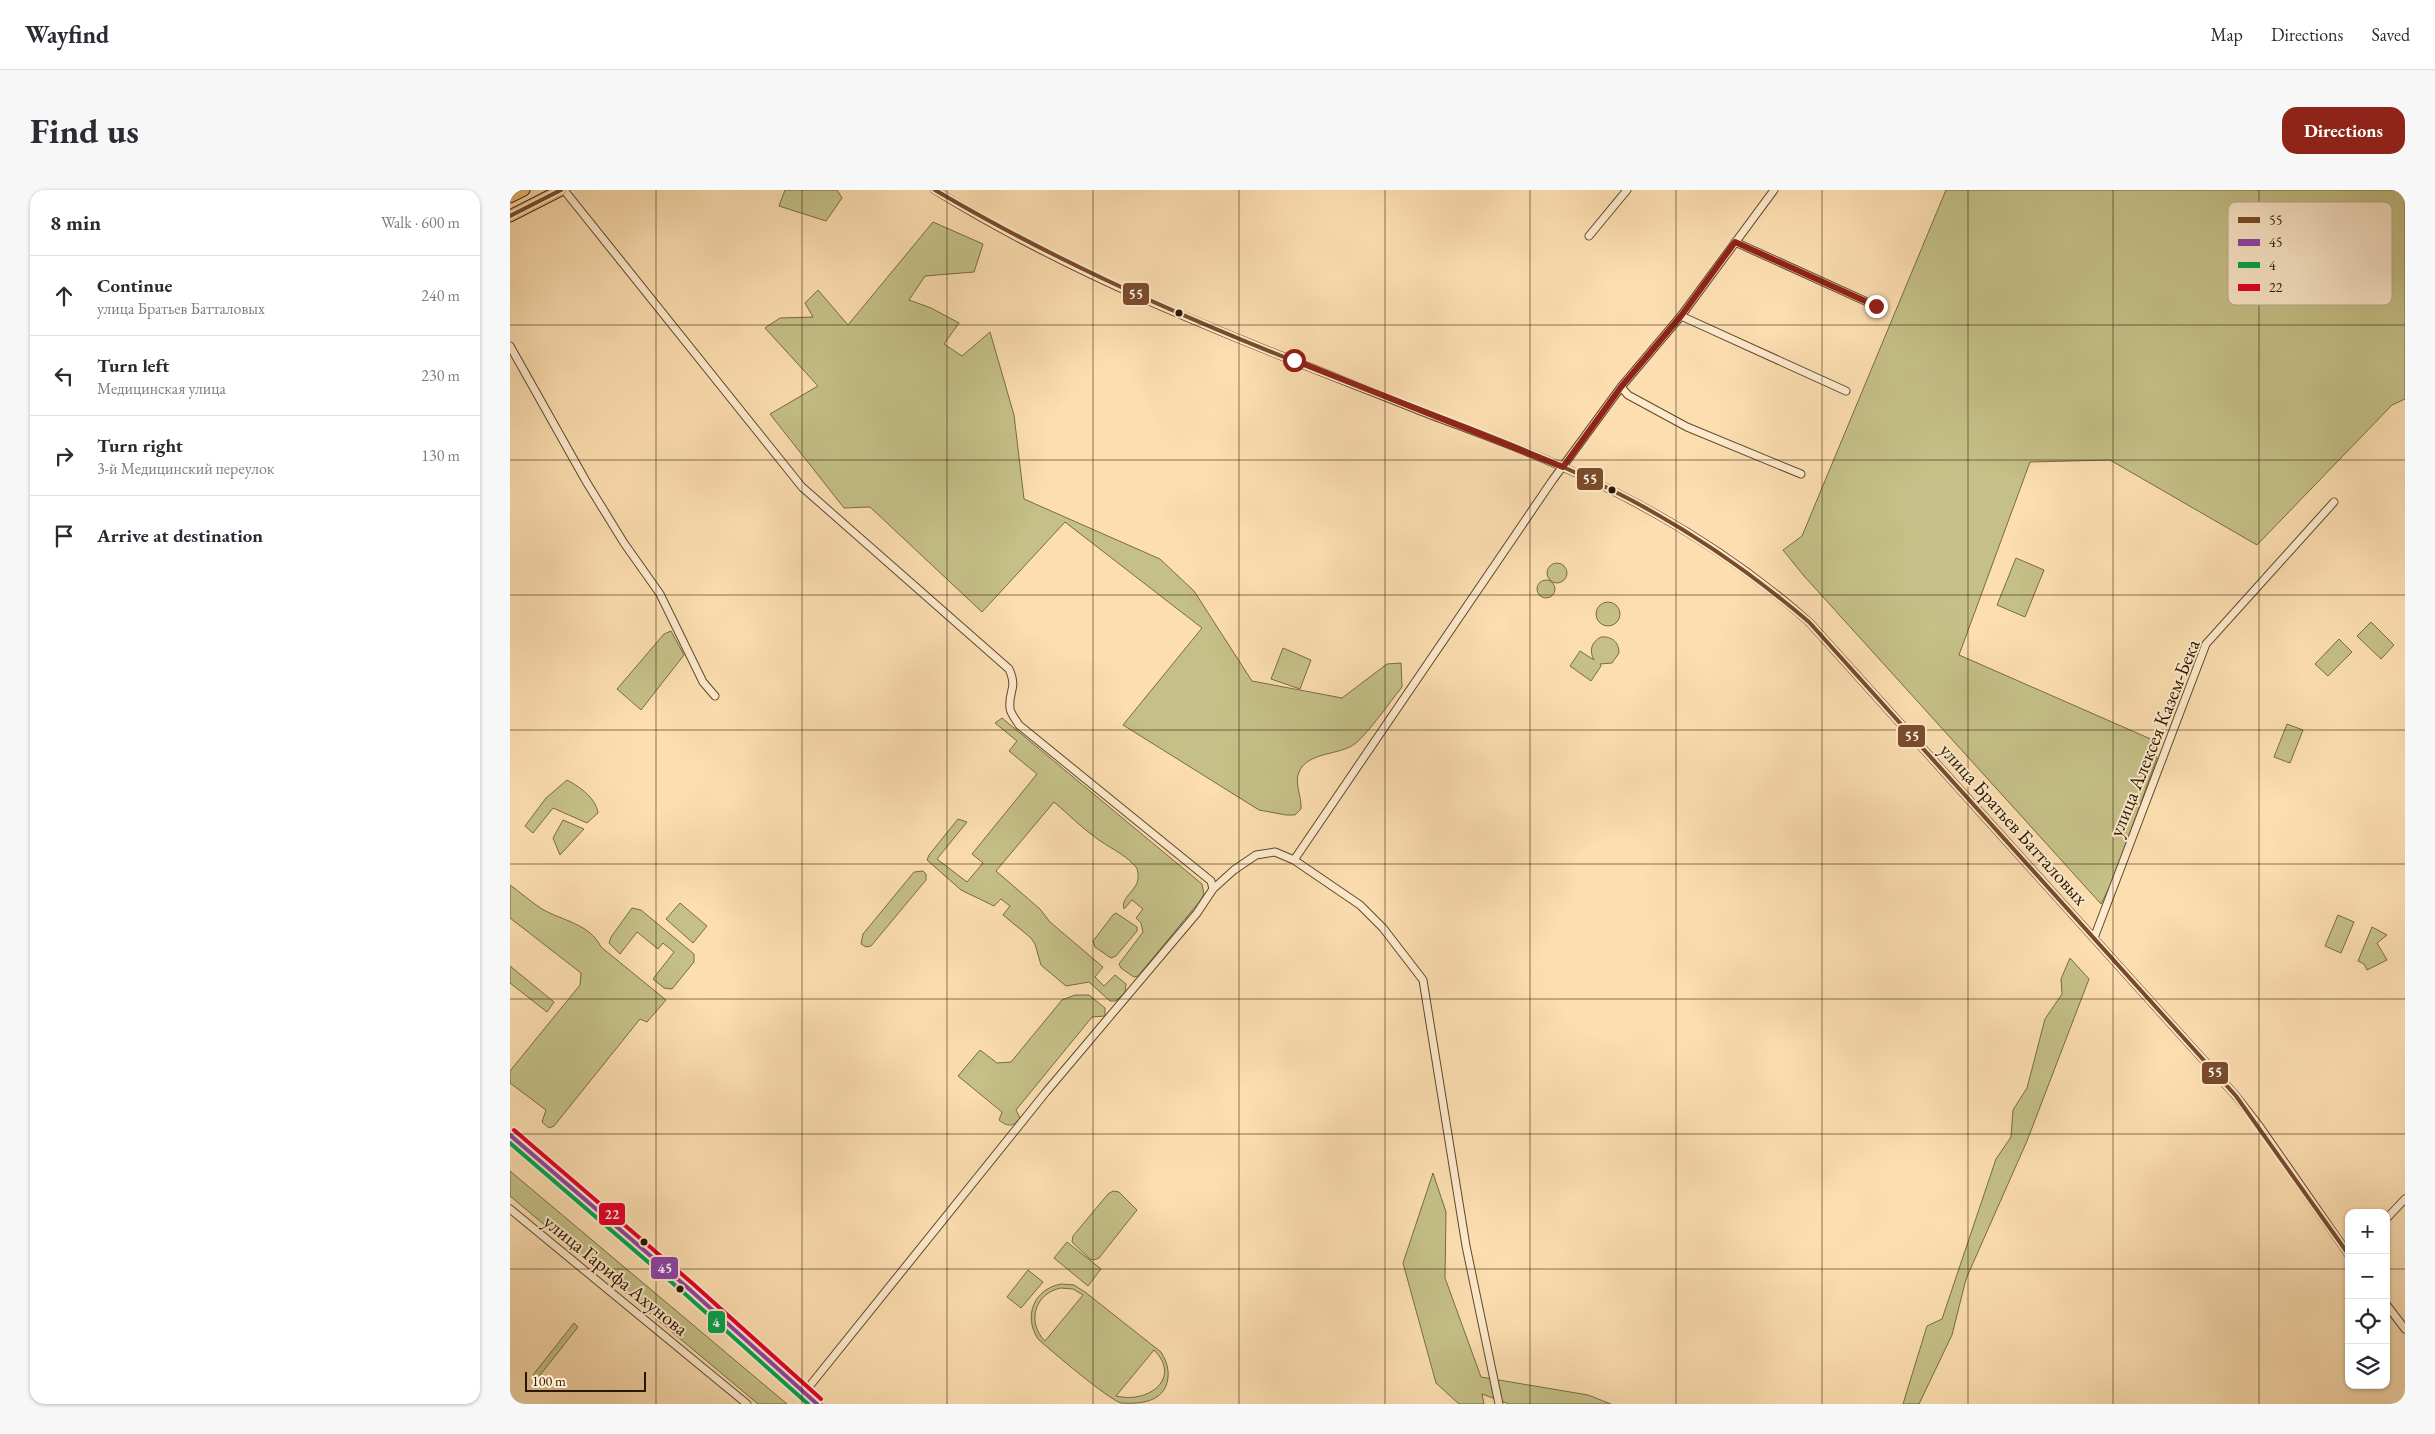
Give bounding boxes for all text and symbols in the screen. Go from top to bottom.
text: Wayfind [25,19,109,50]
text: Map [2211,23,2243,46]
text: Directions [2271,23,2343,46]
text: Saved [2371,23,2410,46]
button: Directions [2282,107,2405,154]
text: Find us [30,108,139,153]
legend [2228,202,2392,305]
text: 8 min [50,209,101,236]
text: 55 [2269,211,2282,229]
text: Walk · 600 m [381,212,460,233]
text: 45 [2269,233,2282,251]
text: 4 [2269,256,2276,274]
text: Continue [97,273,172,298]
text: 22 [2269,278,2283,296]
icon: ahead [50,282,78,310]
line badge: 55 [1122,282,1150,306]
text: 240 m [421,285,460,306]
text: 55 [1129,285,1143,303]
route end [1865,295,1888,318]
text: улица Братьев Батталовых [97,298,265,319]
unlabelled marker [1174,308,1184,318]
route start [1283,349,1306,372]
text: Turn left [97,353,169,378]
icon: left [50,362,78,390]
text: 230 m [421,365,460,386]
text: Медицинская улица [97,378,226,399]
text: Turn right [97,433,183,458]
icon: right [50,442,78,470]
text: 130 m [421,445,460,466]
text: 3-й Медицинский переулок [97,458,275,479]
line badge: 55 [1576,467,1604,491]
text: 55 [1583,470,1597,488]
unlabelled marker [1607,485,1617,495]
icon: arrive [50,522,78,550]
text: Arrive at destination [97,523,263,548]
street label: улица Алексея Казем-Бека [2102,635,2206,841]
line badge: 55 [1897,724,1926,748]
text: 55 [1905,727,1919,745]
street label: улица Братьев Батталовых [1934,737,2094,911]
line badge: 55 [2201,1061,2229,1085]
text: 55 [2208,1063,2222,1081]
line badge: 22 [598,1202,626,1226]
text: 22 [605,1205,620,1223]
street label: улица Гарифа Ахунова [538,1209,694,1341]
map controls [2345,1209,2390,1389]
button: + [2345,1209,2390,1254]
unlabelled marker [639,1237,649,1247]
button: − [2345,1254,2390,1299]
line badge: 45 [650,1256,679,1280]
text: 45 [658,1259,672,1277]
unlabelled marker [675,1284,685,1294]
button: locate [2345,1299,2390,1344]
line badge: 4 [707,1310,726,1334]
text: 4 [712,1313,720,1331]
button: layers [2345,1344,2390,1389]
scale bar [525,1369,646,1392]
text: 100 m [532,1372,566,1390]

